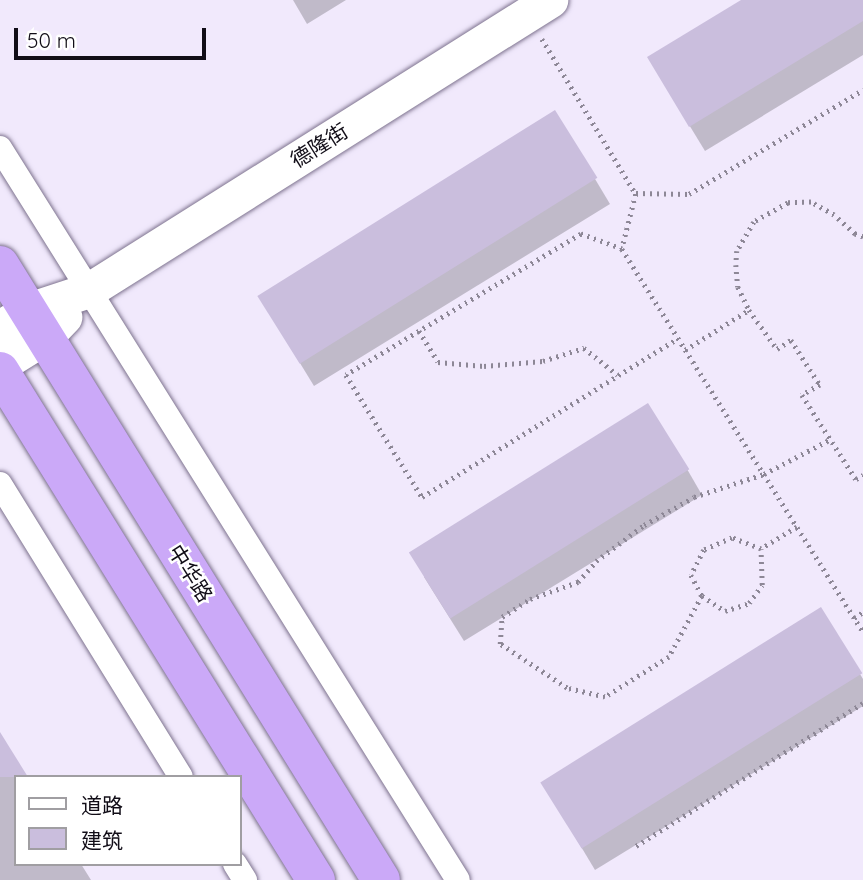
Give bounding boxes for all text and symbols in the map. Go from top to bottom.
scale bar [18,14,210,58]
text: 50 m [27,27,76,53]
street label: 德隆街 [286,118,352,172]
street label: 中华路 [164,540,218,606]
legend [14,775,242,866]
text: 道路 [81,792,123,818]
text: 建筑 [81,827,123,853]

